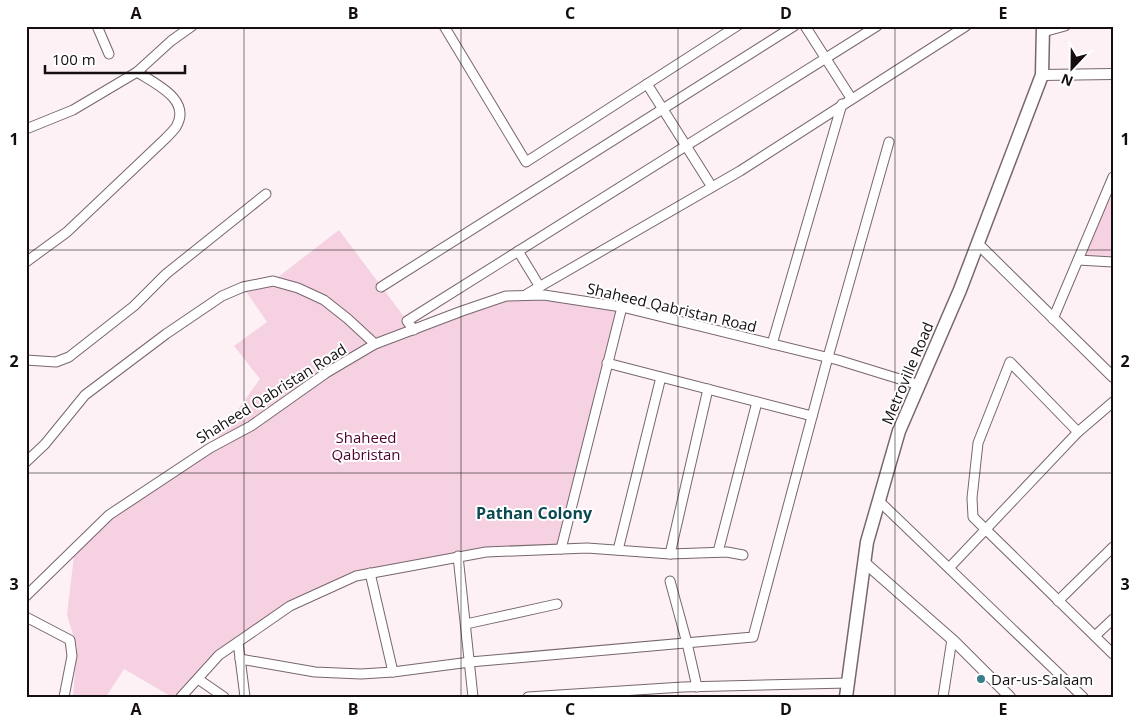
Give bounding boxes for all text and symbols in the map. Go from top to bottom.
text: A [130,2,142,24]
text: B [348,2,358,24]
text: C [565,2,575,24]
text: D [780,2,792,24]
text: E [999,2,1008,24]
scale bar [45,42,185,74]
north arrow [1046,42,1096,92]
text: 100 m [52,49,96,69]
text: N [1058,70,1076,91]
text: 1 [9,128,19,150]
text: 1 [1120,128,1130,150]
street label: Shaheed Qabristan Road [585,278,759,336]
street label: Metroville Road [876,319,938,427]
street label: Shaheed Qabristan Road [192,338,350,448]
text: 2 [9,350,19,372]
text: 2 [1120,350,1130,372]
park label: Shaheed Qabristan [331,427,401,464]
district label: Pathan Colony [476,502,593,524]
text: 3 [9,573,19,595]
text: 3 [1120,573,1130,595]
place label: Dar-us-Salaam [991,669,1093,689]
marker: Dar-us-Salaam [975,673,987,685]
text: A [130,698,142,720]
text: B [348,698,358,720]
text: C [565,698,575,720]
text: D [780,698,792,720]
text: E [999,698,1008,720]

